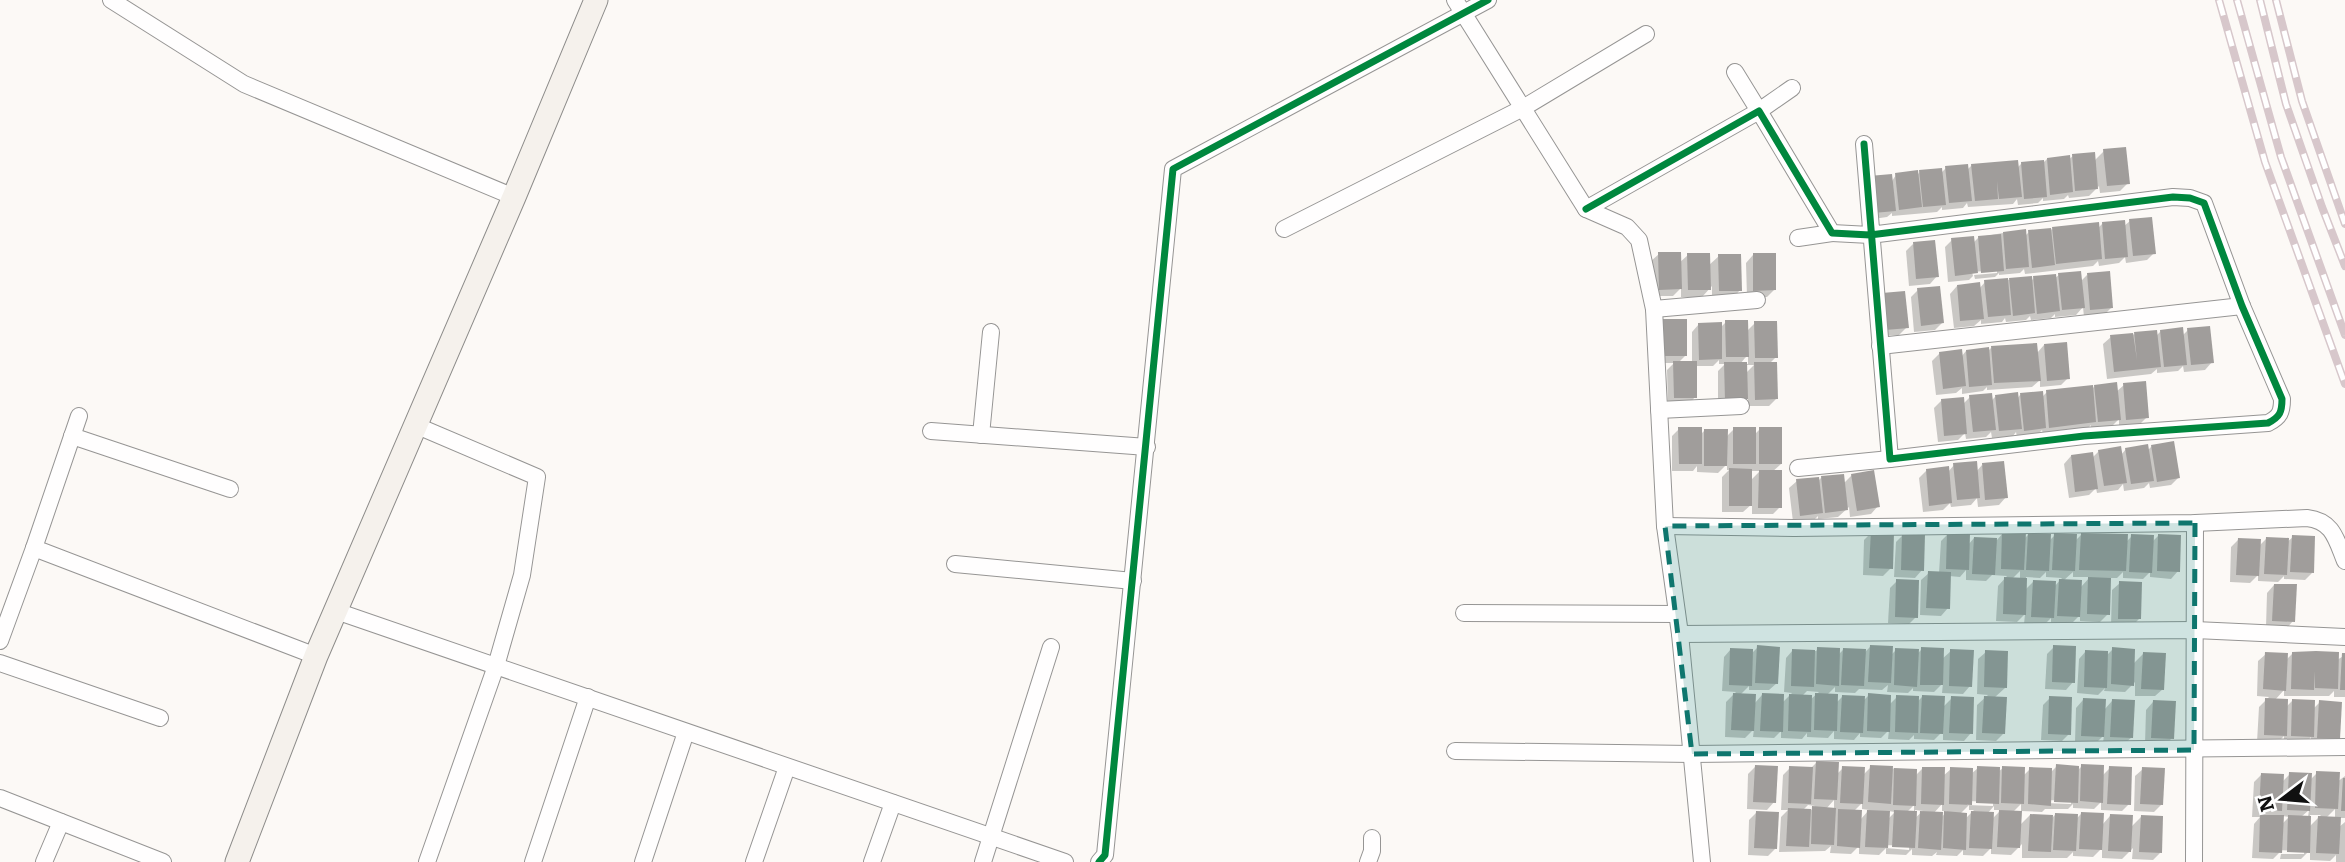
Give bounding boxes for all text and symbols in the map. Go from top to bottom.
north arrow [2247,764,2317,834]
text: N [2249,792,2280,815]

